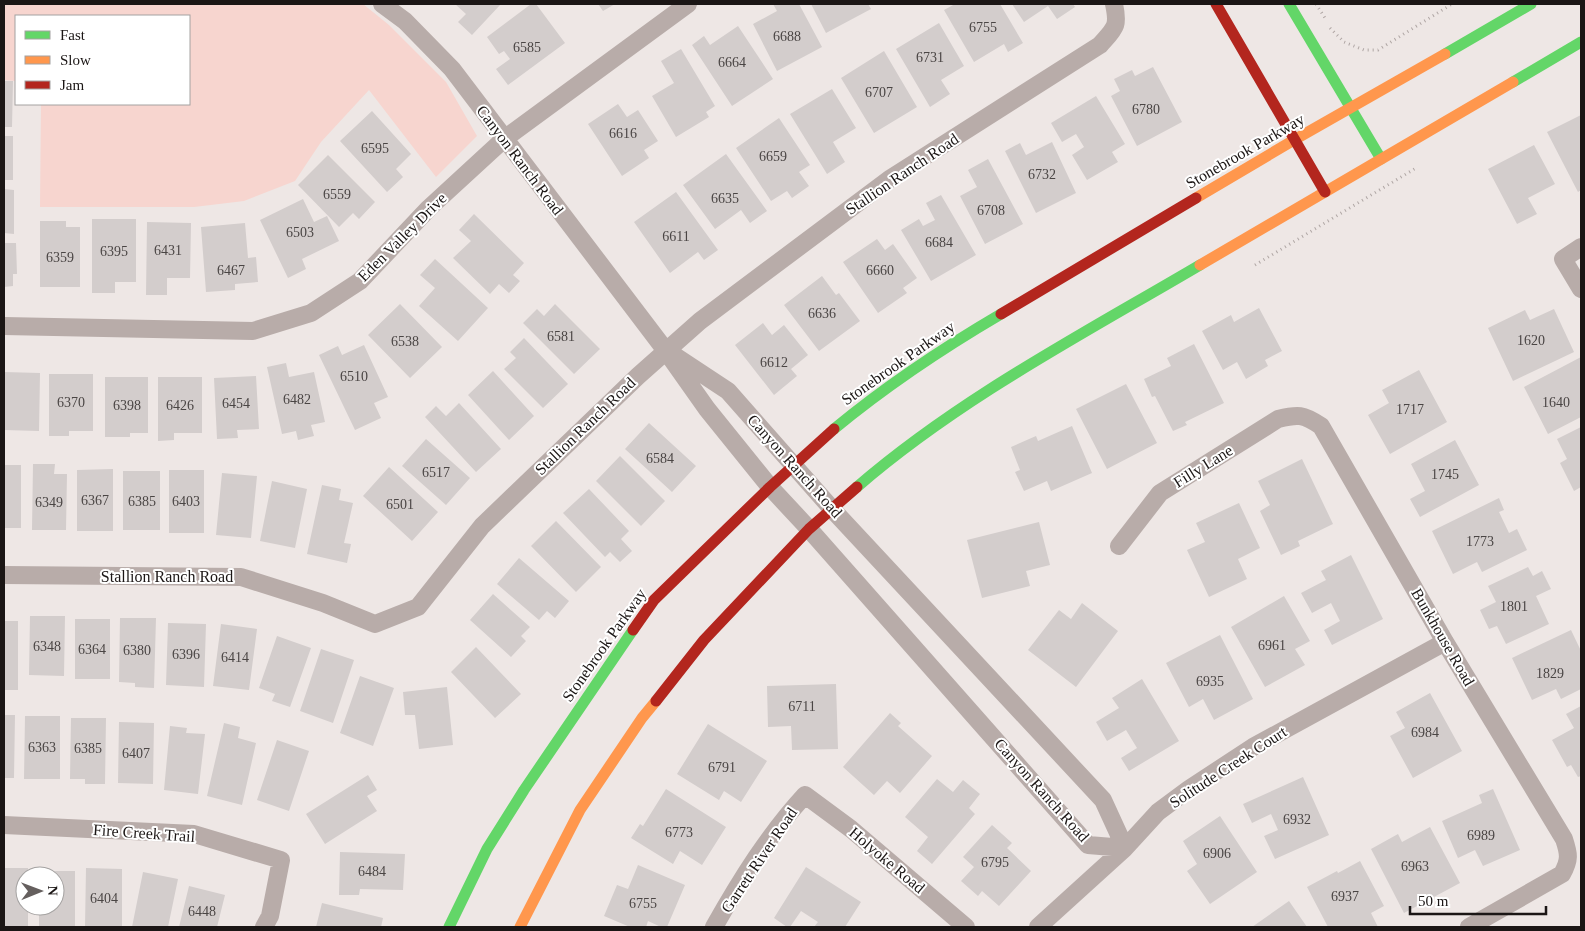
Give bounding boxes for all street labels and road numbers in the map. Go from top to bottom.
street label: Canyon Ranch Road [473,102,567,219]
street label: Stonebrook Parkway [1183,110,1308,193]
street label: Stallion Ranch Road [842,130,962,218]
street label: Eden Valley Drive [354,189,450,285]
street label: Stonebrook Parkway [838,318,958,409]
street label: Stallion Ranch Road [531,374,639,478]
street label: Canyon Ranch Road [744,411,846,522]
street label: Filly Lane [1170,441,1236,492]
street label: Stallion Ranch Road [101,568,233,585]
street label: Stonebrook Parkway [559,585,650,705]
street label: Bunkhouse Road [1408,585,1478,689]
street label: Solitude Creek Court [1166,723,1290,811]
street label: Canyon Ranch Road [991,735,1093,846]
street label: Garrett River Road [718,804,800,916]
street label: Fire Creek Trail [92,821,196,845]
street label: Holyoke Road [845,824,928,897]

